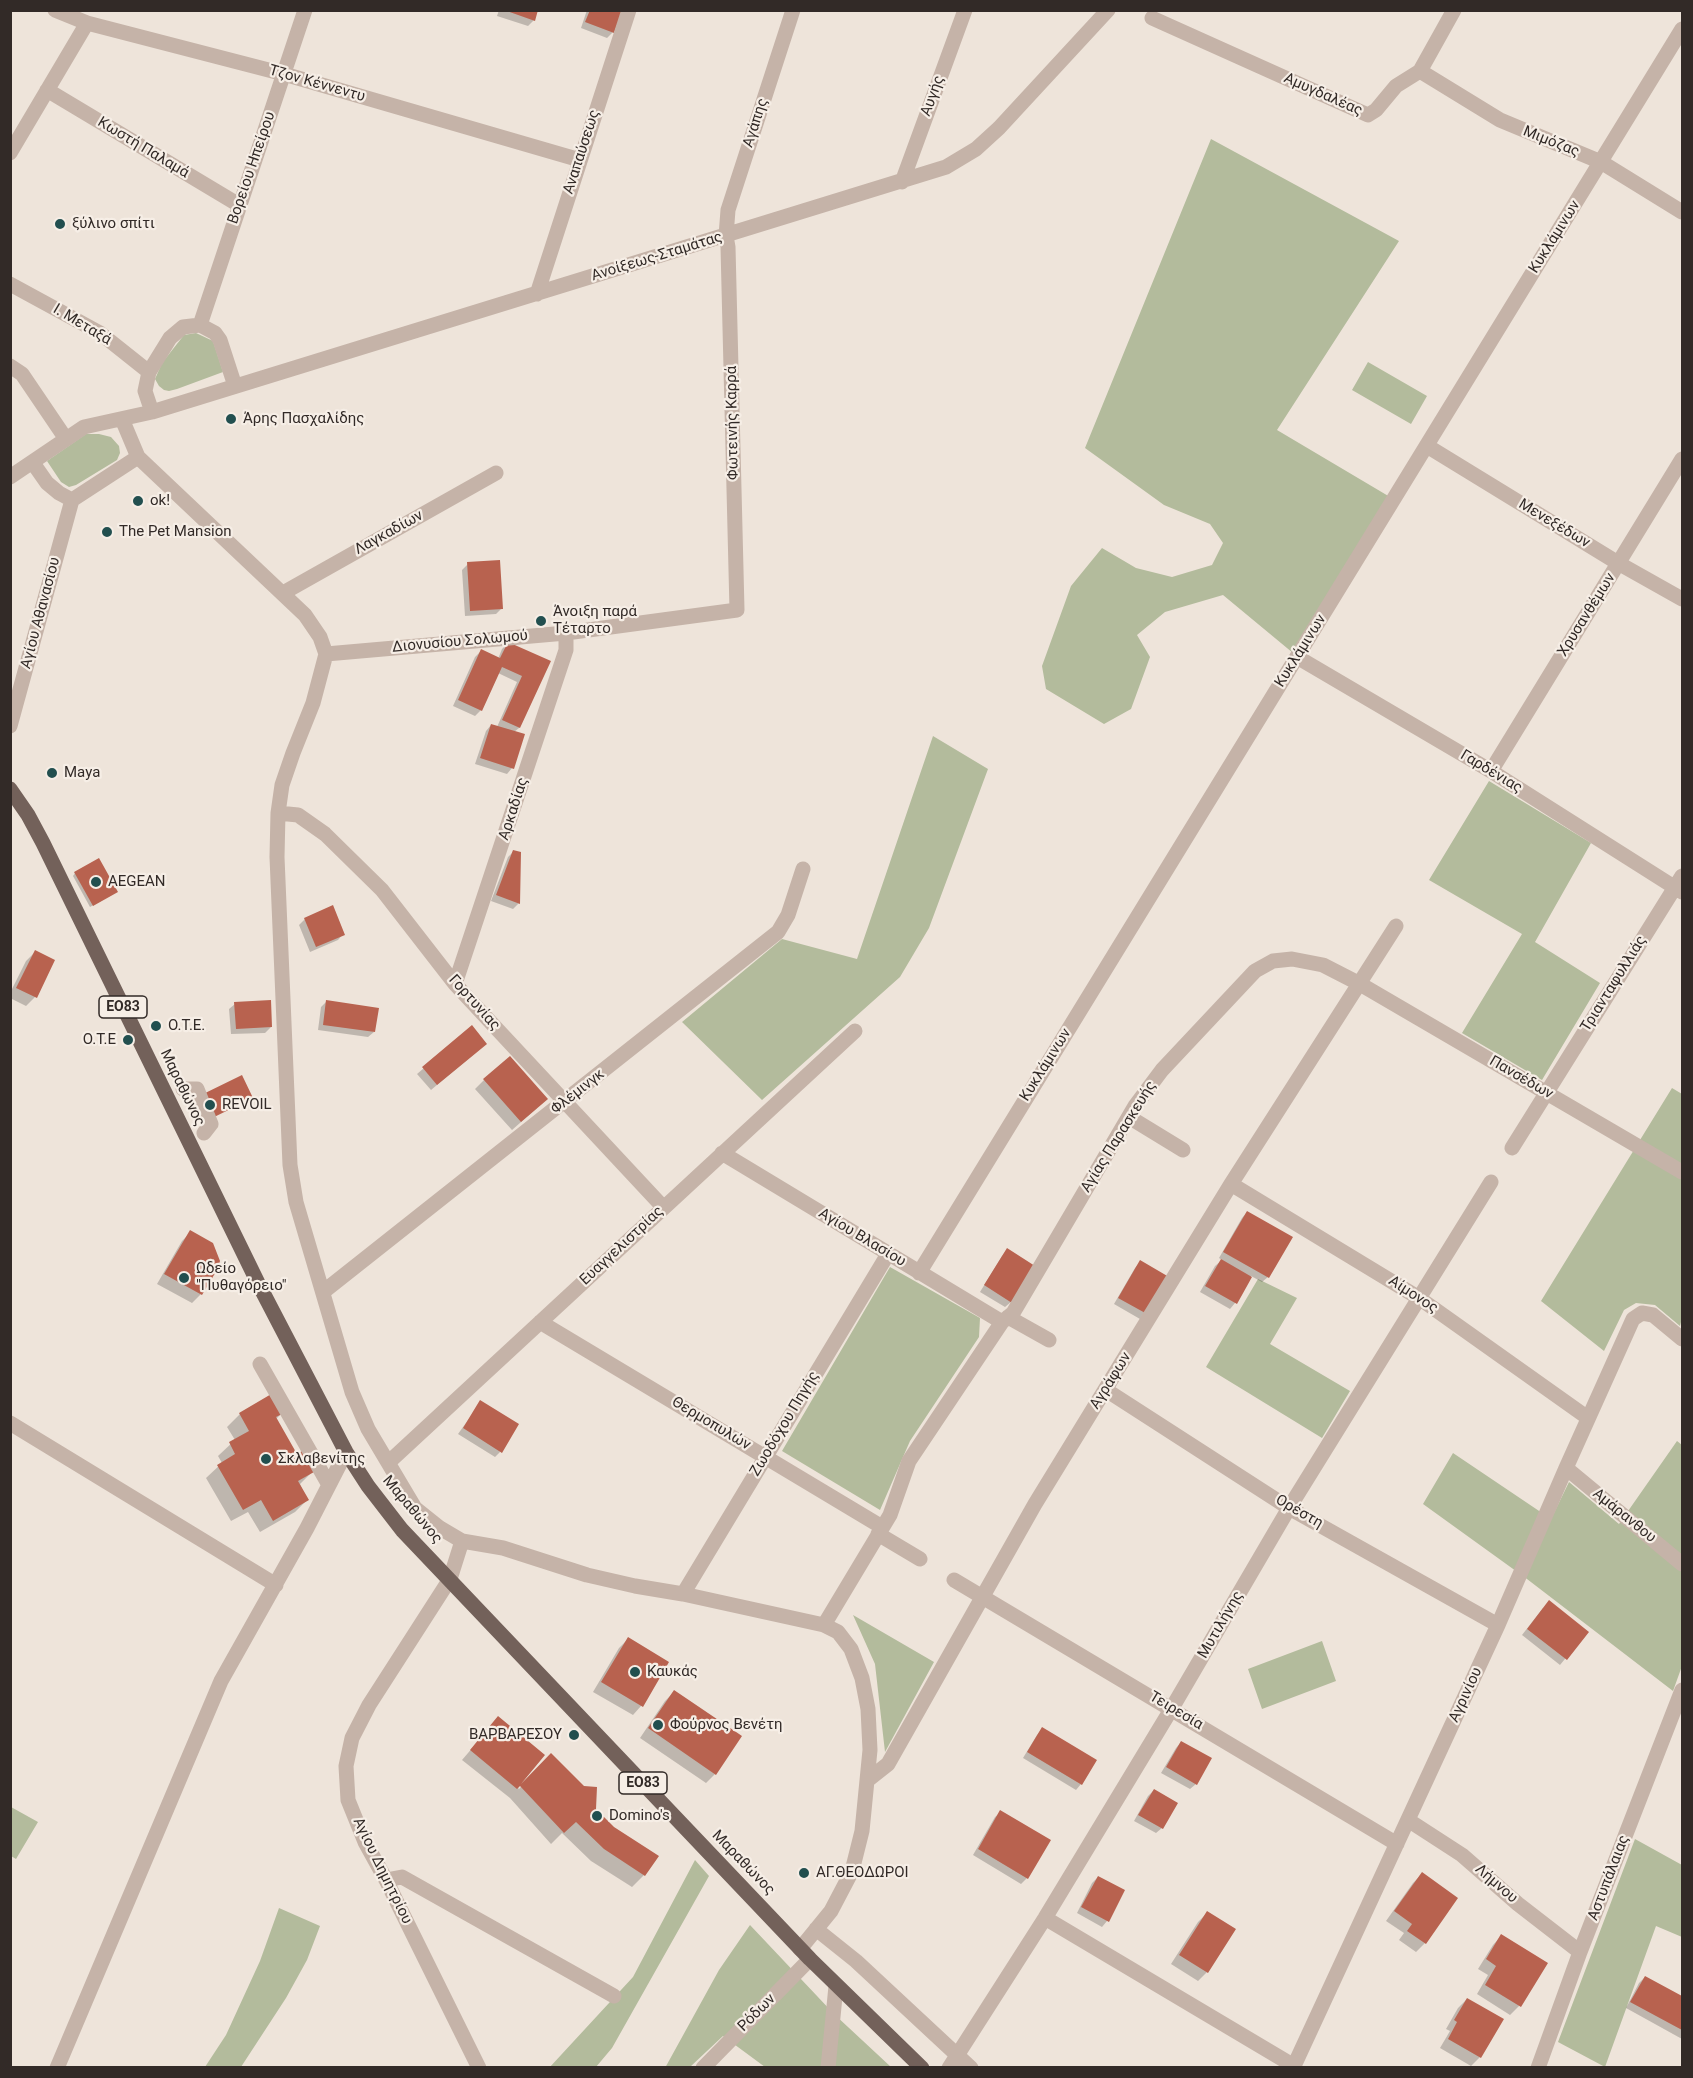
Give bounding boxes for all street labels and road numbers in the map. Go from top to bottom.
street label: Τζον Κέννεντυ [267,62,367,106]
street label: Αμυγδαλέας [1281,70,1365,120]
street label: Αυγής [917,73,949,119]
street label: Αγάπης [740,96,772,150]
street label: Αναπαύσεως [560,108,604,196]
street label: Βορείου Ηπείρου [224,109,280,227]
street label: Κωστή Παλαμά [94,114,192,182]
street label: Μιμόζας [1520,123,1582,161]
street label: Κυκλάμινων [1526,197,1584,277]
street label: Ανοίξεως-Σταμάτας [589,229,725,285]
street label: Ι. Μεταξά [50,301,114,349]
street label: Φωτεινής Καρρά [723,366,743,480]
street label: Μενεξέδων [1515,496,1593,552]
street label: Λαγκαδίων [352,507,426,559]
street label: Αγίου Αθανασίου [17,555,65,671]
street label: Χρυσανθέμων [1554,570,1620,660]
street label: Κυκλάμινων [1272,611,1330,691]
street label: Διονυσίου Σολωμού [391,627,529,657]
street label: Γαρδένιας [1457,746,1525,798]
street label: Αρκαδίας [495,775,533,843]
street label: Τριανταφυλλιάς [1577,933,1651,1035]
street label: Γορτυνίας [444,972,504,1034]
road number: ΕΟ83 [99,996,147,1018]
street label: Κυκλάμινων [1017,1025,1075,1105]
street label: Μαραθώνος [156,1047,208,1129]
street label: Πανσέδων [1486,1052,1556,1104]
street label: Φλέμινγκ [548,1065,608,1119]
street label: Αγίας Παρασκευής [1077,1078,1161,1196]
street label: Ευαγγελιστρίας [577,1203,667,1289]
street label: Αγίου Βλασίου [815,1205,909,1271]
street label: Αίμονος [1385,1272,1441,1318]
street label: Αγράφων [1086,1349,1136,1413]
street label: Ζωοδόχου Πηγής [747,1368,823,1480]
street label: Θερμοπυλών [668,1393,754,1455]
street label: Μαραθώνος [378,1472,446,1548]
street label: Αμάρανθου [1589,1485,1659,1547]
street label: Ορέστη [1272,1491,1326,1533]
street label: Μυτιλήνης [1195,1588,1247,1662]
street label: Αγρινίου [1445,1665,1487,1725]
street label: Τειρεσία [1146,1688,1206,1734]
road number: ΕΟ83 [619,1772,667,1794]
street label: Αγίου Δημητρίου [348,1815,416,1927]
street label: Μαραθώνος [708,1827,778,1899]
street label: Αστυπάλαιας [1584,1833,1634,1923]
street label: Λήμνου [1471,1861,1521,1907]
street label: Ρόδων [734,1990,780,2036]

